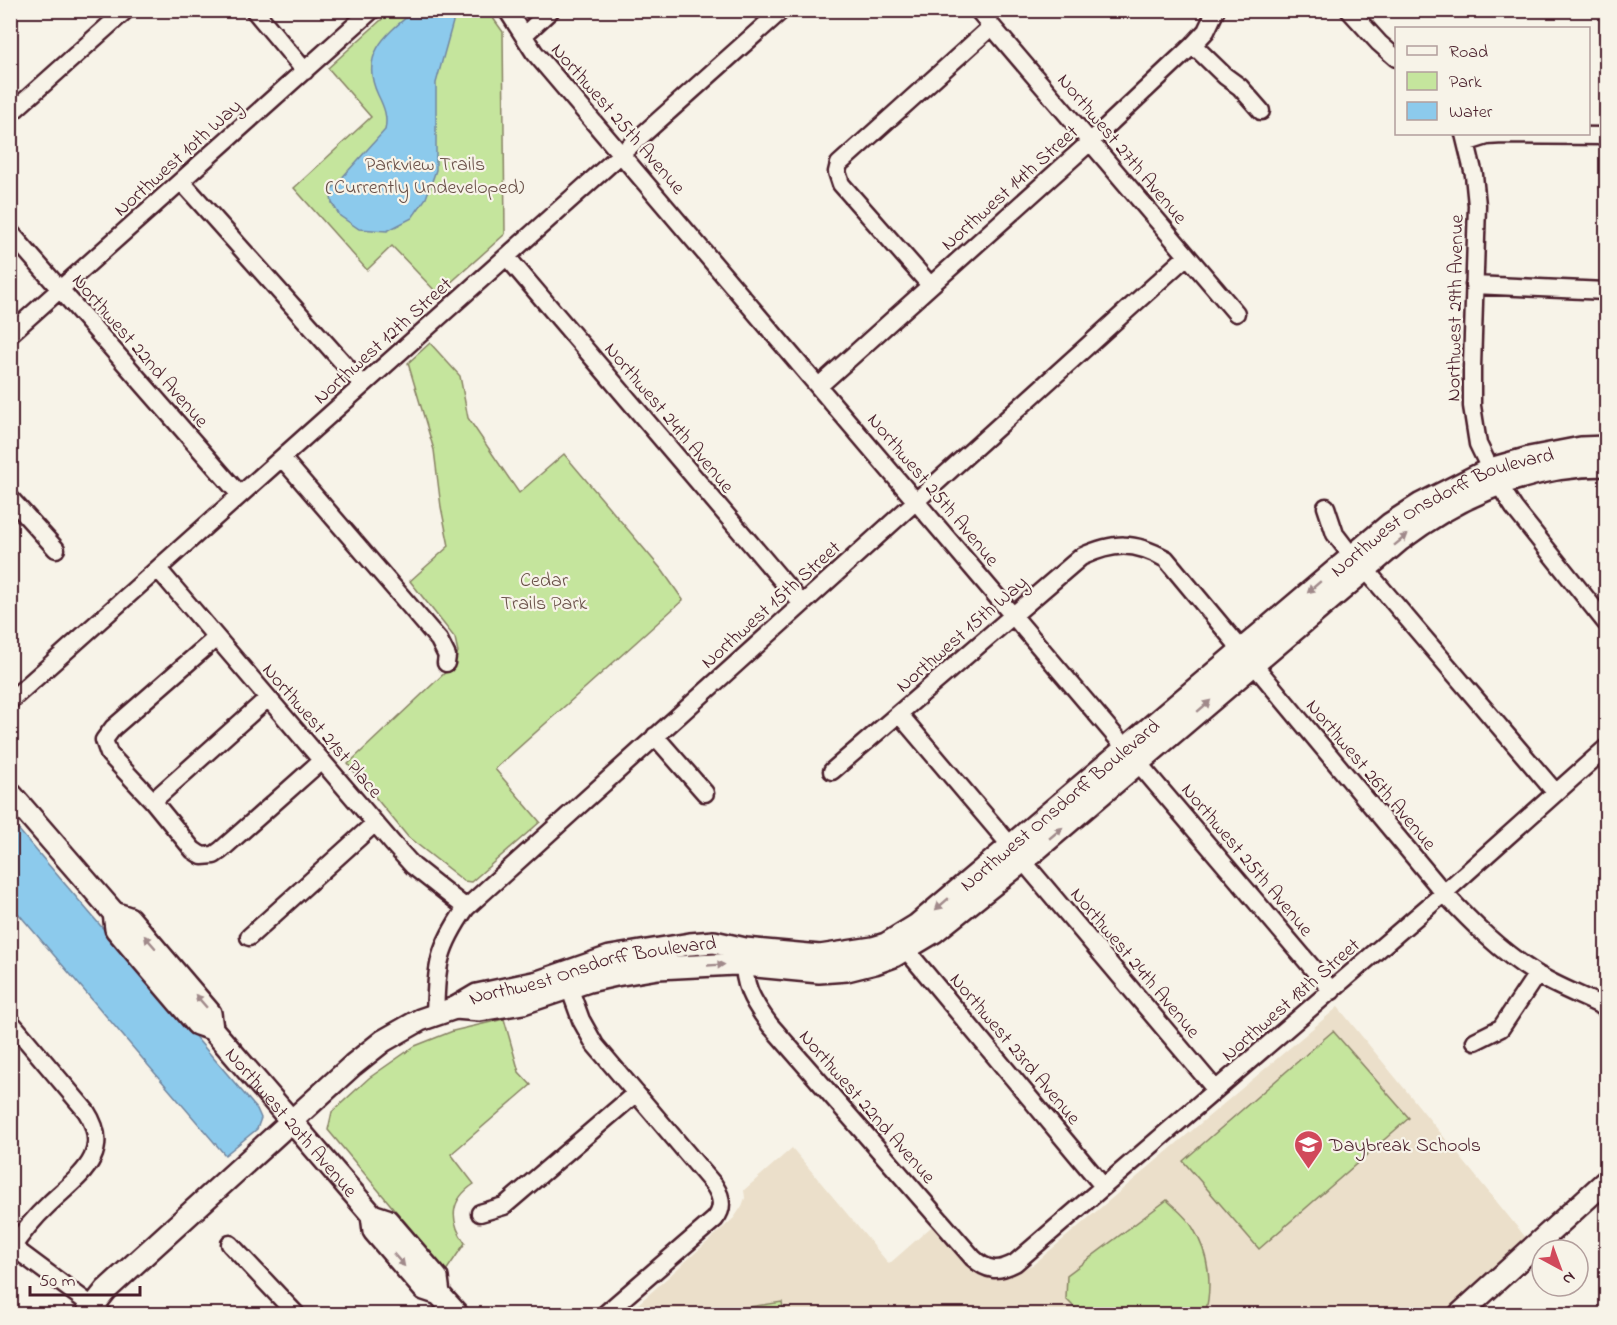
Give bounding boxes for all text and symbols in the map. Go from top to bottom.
legend [1395,27,1590,135]
street label: Northwest 25th Avenue [543,37,691,202]
text: Road [1449,40,1488,66]
street label: Northwest 27th Avenue [1049,68,1193,232]
text: Park [1449,70,1482,96]
street label: Northwest 10th Way [108,93,249,224]
text: Water [1449,100,1493,126]
street label: Northwest 14th Street [935,119,1086,259]
park label: Parkview Trails (Currently Undeveloped) [326,151,525,203]
street label: Northwest 29th Avenue [1440,214,1473,402]
street label: Northwest 22nd Avenue [64,268,214,435]
street label: Northwest 12th Street [308,271,460,412]
street label: Northwest 24th Avenue [596,337,740,501]
street label: Northwest 25th Avenue [859,407,1005,574]
street label: Northwest Onsdorff Boulevard [1325,442,1556,585]
one-way arrow [1393,533,1409,546]
street label: Northwest 15th Street [695,535,848,677]
park label: Cedar Trails Park [501,567,588,619]
street label: Northwest 15th Way [890,569,1035,701]
one-way arrow [1307,580,1322,593]
street label: Northwest 21st Place [254,658,388,806]
street label: Northwest 26th Avenue [1298,693,1442,858]
one-way arrow [1196,700,1211,713]
street label: Northwest Onsdorff Boulevard [954,713,1167,900]
street label: Northwest 25th Avenue [1173,777,1319,944]
one-way arrow [1048,827,1063,840]
street label: Northwest 24th Avenue [1062,882,1206,1046]
one-way arrow [935,897,950,910]
street label: Northwest Onsdorff Boulevard [464,930,718,1014]
street label: Northwest 18th Street [1216,932,1368,1069]
one-way arrow [143,934,156,950]
one-way arrow [707,960,726,969]
street label: Northwest 23rd Avenue [942,967,1087,1132]
one-way arrow [195,994,208,1009]
street label: Northwest 22nd Avenue [791,1024,941,1191]
street label: Northwest 20th Avenue [217,1042,363,1205]
school or university icon: Daybreak Schools [1292,1128,1324,1170]
place label: Daybreak Schools [1328,1132,1481,1161]
north arrow [1530,1238,1590,1298]
one-way arrow [392,1252,405,1268]
scale bar [30,1259,140,1297]
text: N [1556,1265,1580,1291]
text: 50 m [39,1269,76,1295]

